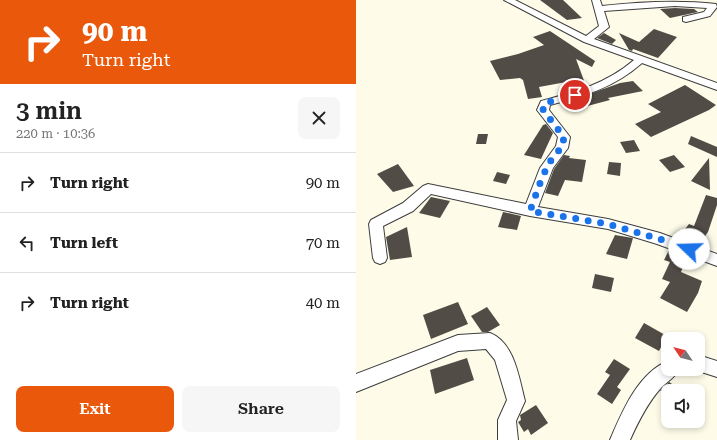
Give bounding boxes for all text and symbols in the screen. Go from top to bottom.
text: 90 m [82,15,147,48]
icon: right [16,16,68,68]
text: Turn right [82,49,170,70]
pin [558,78,592,112]
icon: arrive [564,84,586,106]
text: 3 min [16,97,82,125]
button: close [298,97,340,139]
text: 220 m · 10:36 [16,126,95,141]
icon: right [16,172,38,194]
text: Turn right [50,174,129,192]
text: 90 m [306,174,340,192]
position arrow [668,228,710,270]
icon: left [16,232,38,254]
text: Turn left [50,234,118,252]
text: 70 m [306,234,340,252]
icon: right [16,292,38,314]
text: Turn right [50,294,129,312]
text: 40 m [306,294,340,312]
north arrow [661,332,705,376]
map controls [661,332,705,428]
button: sound [661,384,705,428]
button: Exit [16,386,174,432]
button: Share [182,386,340,432]

